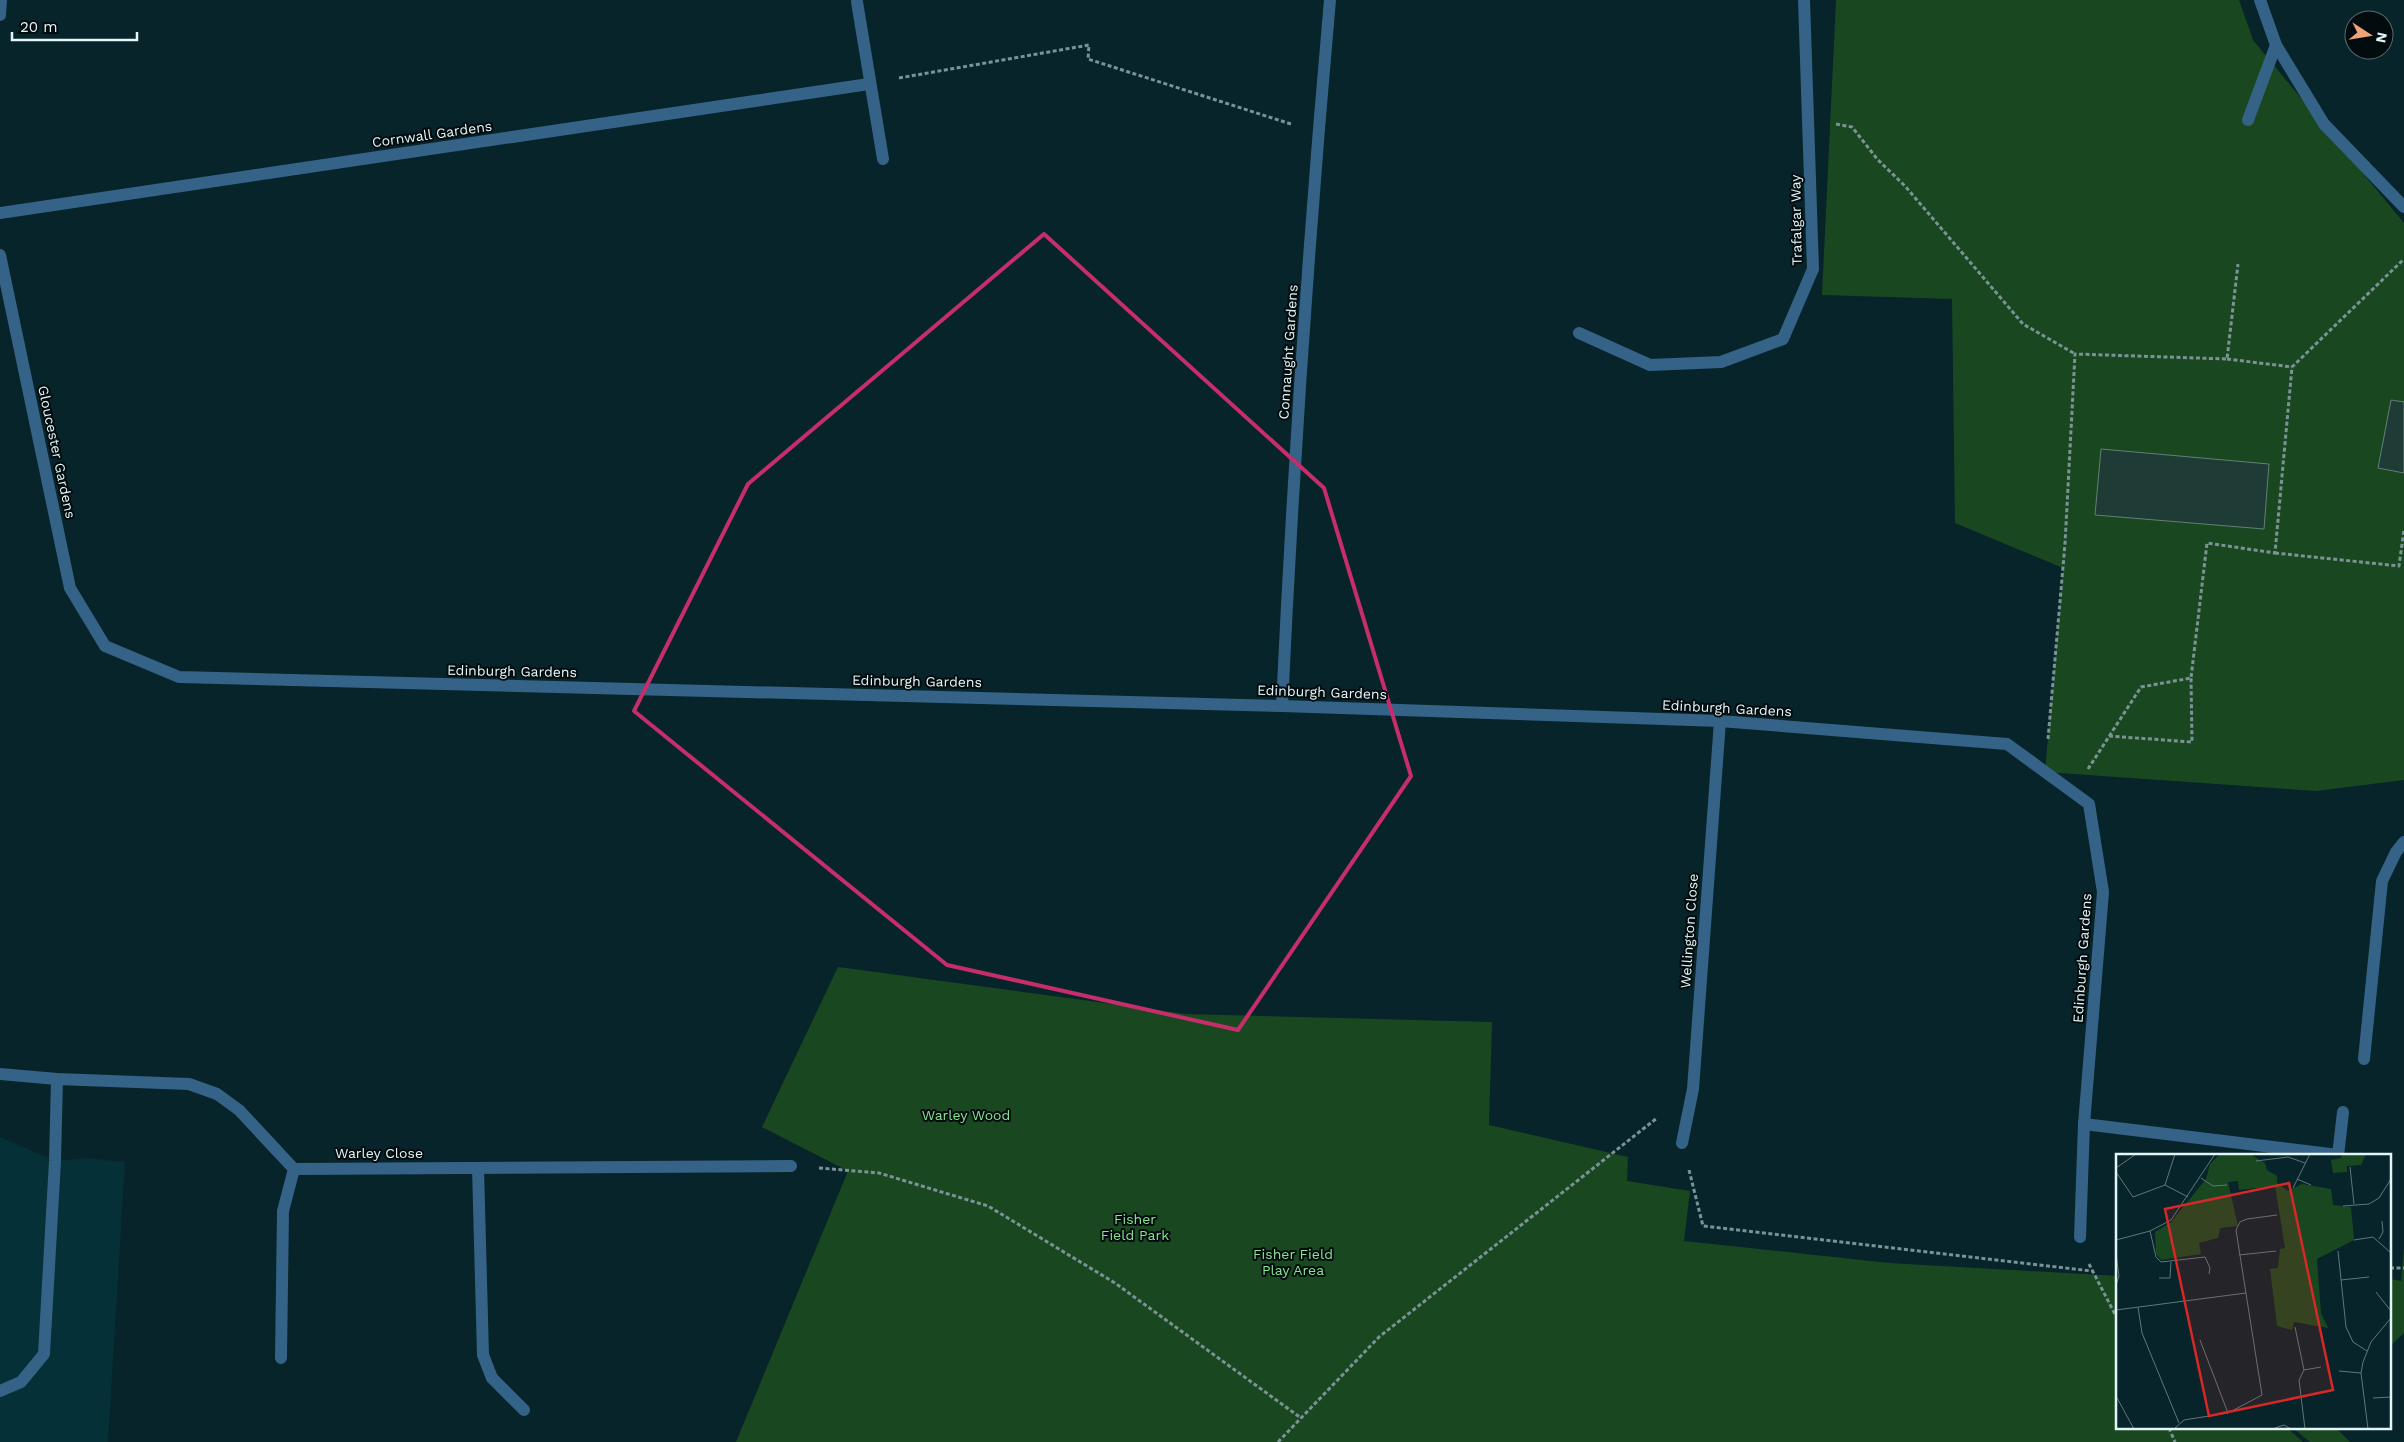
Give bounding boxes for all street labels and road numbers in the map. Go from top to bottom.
street label: Cornwall Gardens [371,118,493,150]
street label: Trafalgar Way [1787,174,1805,266]
street label: Connaught Gardens [1275,284,1301,420]
street label: Gloucester Gardens [35,384,79,520]
street label: Edinburgh Gardens [447,662,577,680]
street label: Edinburgh Gardens [852,672,982,690]
street label: Edinburgh Gardens [1257,682,1387,702]
street label: Edinburgh Gardens [1662,697,1792,719]
street label: Wellington Close [1677,873,1701,989]
street label: Edinburgh Gardens [2069,893,2095,1023]
street label: Warley Close [335,1145,423,1161]

